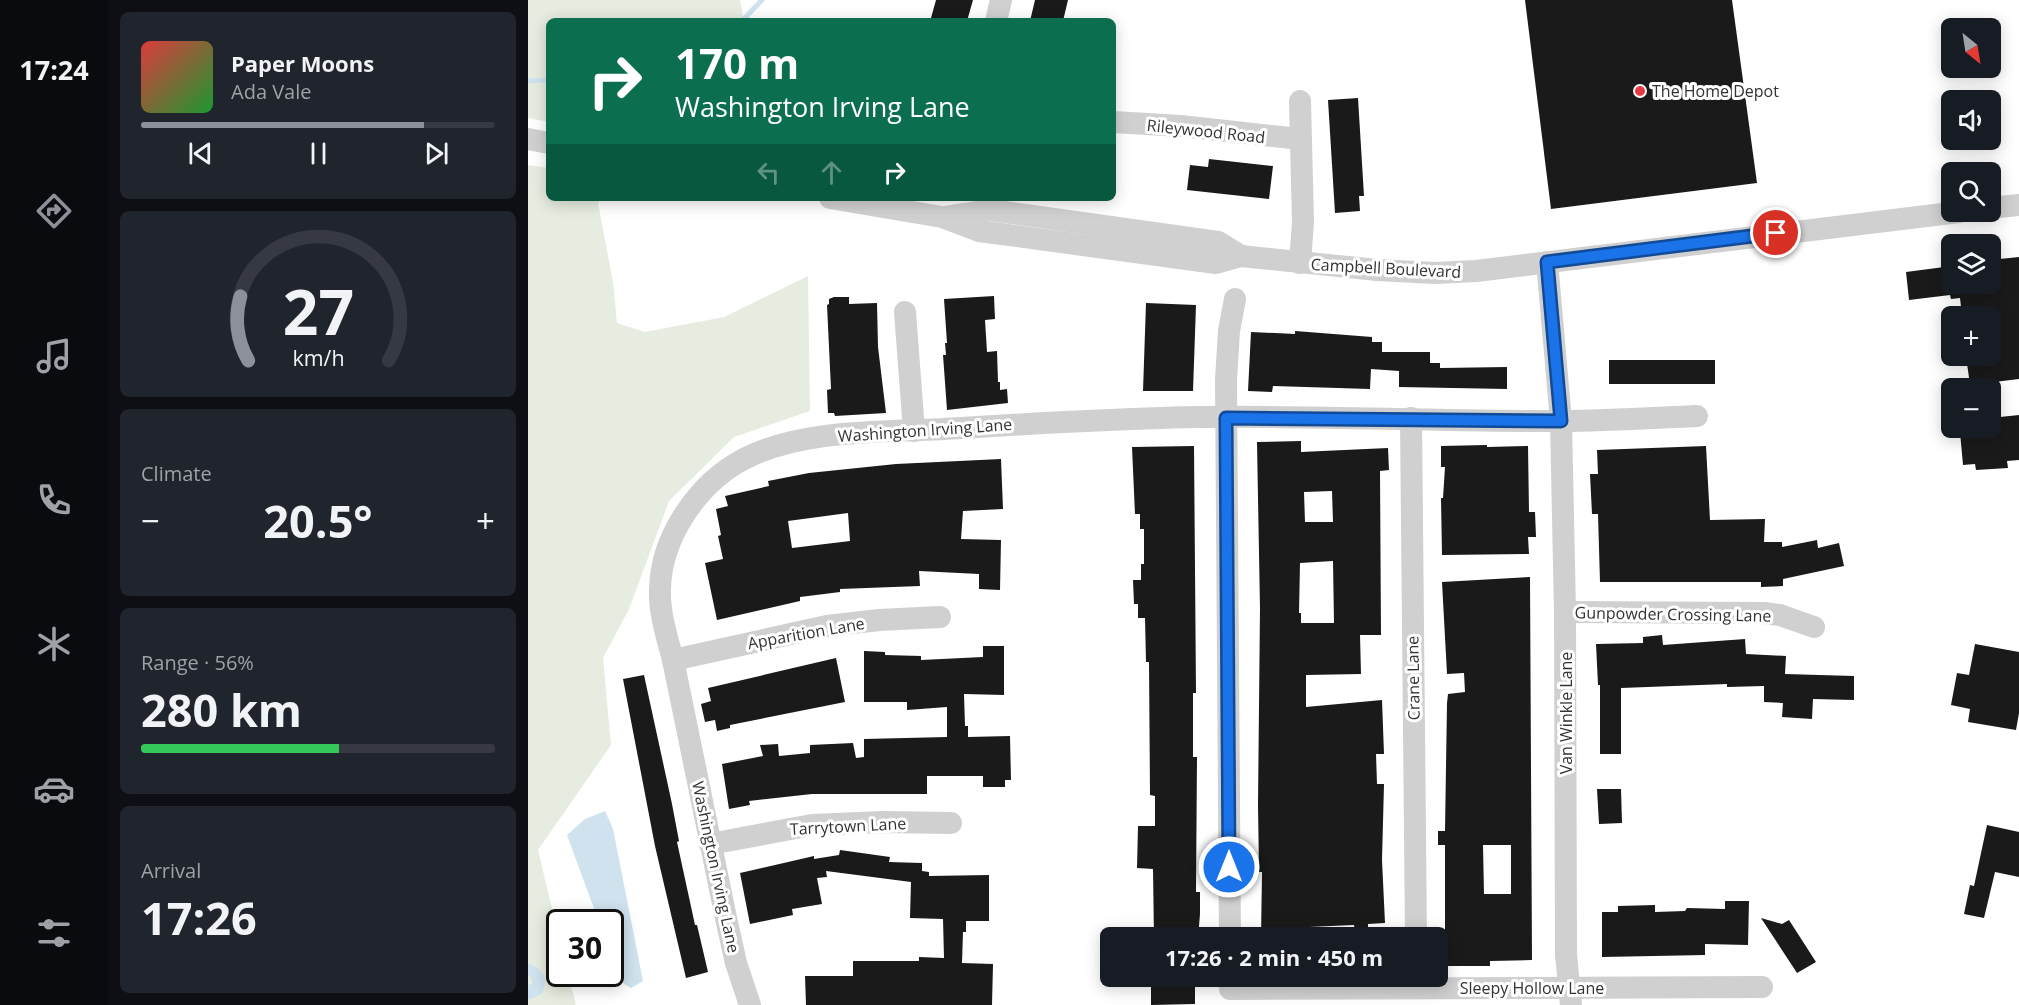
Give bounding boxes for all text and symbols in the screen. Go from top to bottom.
north arrow [1941,18,2001,78]
map controls [1941,18,2001,438]
text: 170 m [675,34,799,91]
icon: right [576,42,654,120]
text: Paper Moons [231,48,374,78]
text: 17:24 [19,51,89,88]
text: Ada Vale [231,78,312,105]
place label: The Home Depot [1652,80,1779,102]
marker: The Home Depot [1633,84,1647,98]
text: Washington Irving Lane [675,88,970,125]
button: sound [1941,90,2001,150]
street label: Rileywood Road [1146,114,1266,148]
icon: previous [184,137,217,170]
icon: pause [302,137,335,170]
icon: next [420,137,453,170]
icon: left [752,156,785,189]
icon: ahead [815,156,848,189]
icon: right [878,156,911,189]
button: search [1941,162,2001,222]
icon: directions [33,190,75,232]
pin [1750,207,1801,258]
icon: arrive [1759,216,1792,249]
button: layers [1941,234,2001,294]
street label: Campbell Boulevard [1310,253,1462,283]
text: 27 [282,268,354,353]
button: + [1941,306,2001,366]
icon: music [33,335,75,377]
text: km/h [292,343,344,372]
button: − [1941,378,2001,438]
street label: Washington Irving Lane [837,413,1013,447]
text: Climate [141,460,212,487]
icon: phone [33,479,75,521]
text: 20.5° [263,490,373,551]
text: − [141,498,160,543]
text: + [476,498,495,543]
street label: Gunpowder Crossing Lane [1574,601,1772,627]
street label: Apparition Lane [746,612,866,654]
icon: climate [33,623,75,665]
street label: Crane Lane [1401,636,1425,720]
text: Range · 56% [141,649,254,676]
street label: Van Winkle Lane [1555,652,1577,774]
text: 280 km [141,679,302,740]
icon: car [33,768,75,810]
street label: Washington Irving Lane [687,779,745,955]
street label: Tarrytown Lane [789,812,907,840]
position arrow [1197,835,1261,899]
text: Arrival [141,857,201,884]
text: 17:26 [141,887,257,948]
speed limit sign: 30 [546,909,624,987]
icon: filters [33,912,75,954]
text: 17:26 · 2 min · 450 m [1165,942,1383,972]
street label: Sleepy Hollow Lane [1460,977,1604,999]

